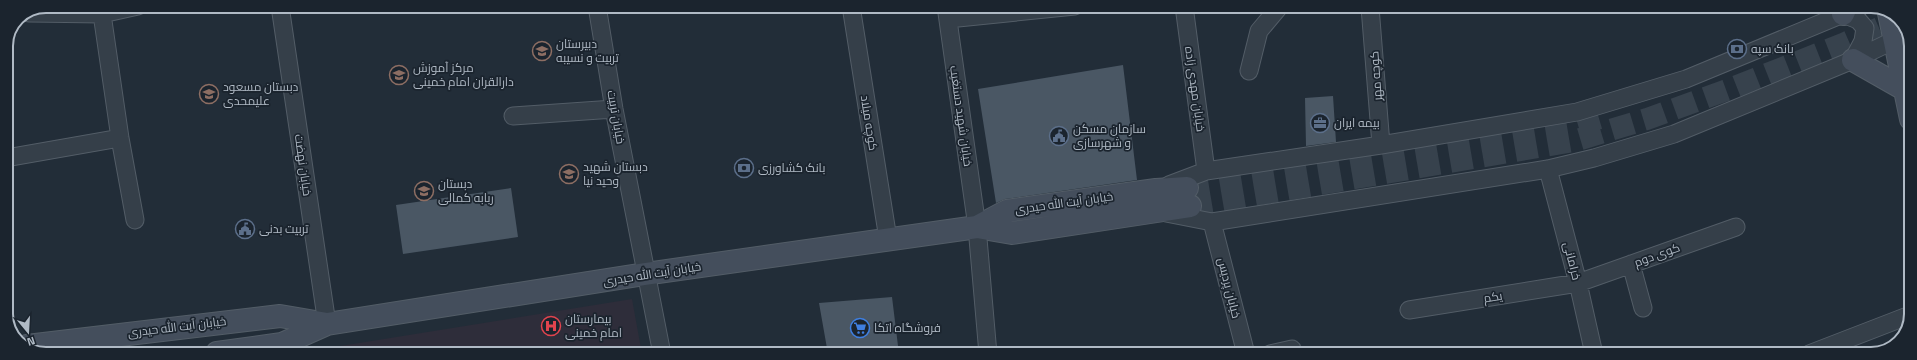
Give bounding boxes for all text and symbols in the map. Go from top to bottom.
place label: دبیرستان تربیت و نسیبه [556,34,619,67]
bank icon: بانک سپه [1726,38,1748,60]
place label: بانک سپه [1751,39,1794,58]
school or university icon: دبیرستان تربیت و نسیبه [531,40,553,62]
street label: خیابان مهدی زاده [1180,45,1211,133]
street label: کوچه مهر [1364,50,1387,103]
place label: مرکز آموزش دارالقران امام خمینی [413,58,514,91]
school or university icon: مرکز آموزش دارالقران امام خمینی [388,64,410,86]
street label: خیابان شهید دستغیب [945,64,978,168]
place label: دبستان مسعود علیمحدی [223,77,299,110]
school or university icon: دبستان مسعود علیمحدی [198,83,220,105]
street label: خیابان تربیت [602,88,631,145]
street label: کوچه میلاد [856,94,883,152]
office icon: بیمه ایران [1309,112,1331,134]
place label: بیمه ایران [1334,113,1380,132]
place label: سازمان مسکن و شهرسازی [1073,119,1146,152]
public building icon: سازمان مسکن و شهرسازی [1048,125,1070,147]
street label: خیابان نهضت [290,133,317,197]
place label: دبستان شهید وحید نیا [583,157,648,190]
bank icon: بانک کشاورزی [733,157,755,179]
place label: بانک کشاورزی [758,158,825,177]
school or university icon: دبستان شهید وحید نیا [558,163,580,185]
place label: دبستان ربابه کمالی [438,174,494,207]
school or university icon: دبستان ربابه کمالی [413,180,435,202]
street label: خیابان آیت الله حیدری [1014,186,1114,219]
public building icon: تربیت بدنی [234,218,256,240]
place label: تربیت بدنی [259,219,309,238]
street label: کوی دوم [1631,237,1682,272]
street label: خرامانی [1559,240,1586,282]
street label: خیابان آیت الله حیدری [602,256,702,291]
street label: خیابان پردیس [1213,256,1246,320]
street label: یکم [1482,286,1505,307]
place label: بیمارستان امام خمینی [565,309,622,342]
street label: خیابان آیت الله حیدری [127,311,227,342]
north arrow [8,312,48,352]
hospital icon: بیمارستان امام خمینی [540,315,562,337]
supermarket icon: فروشگاه اتکا [849,317,871,339]
place label: فروشگاه اتکا [874,318,941,337]
text: N [25,333,37,350]

